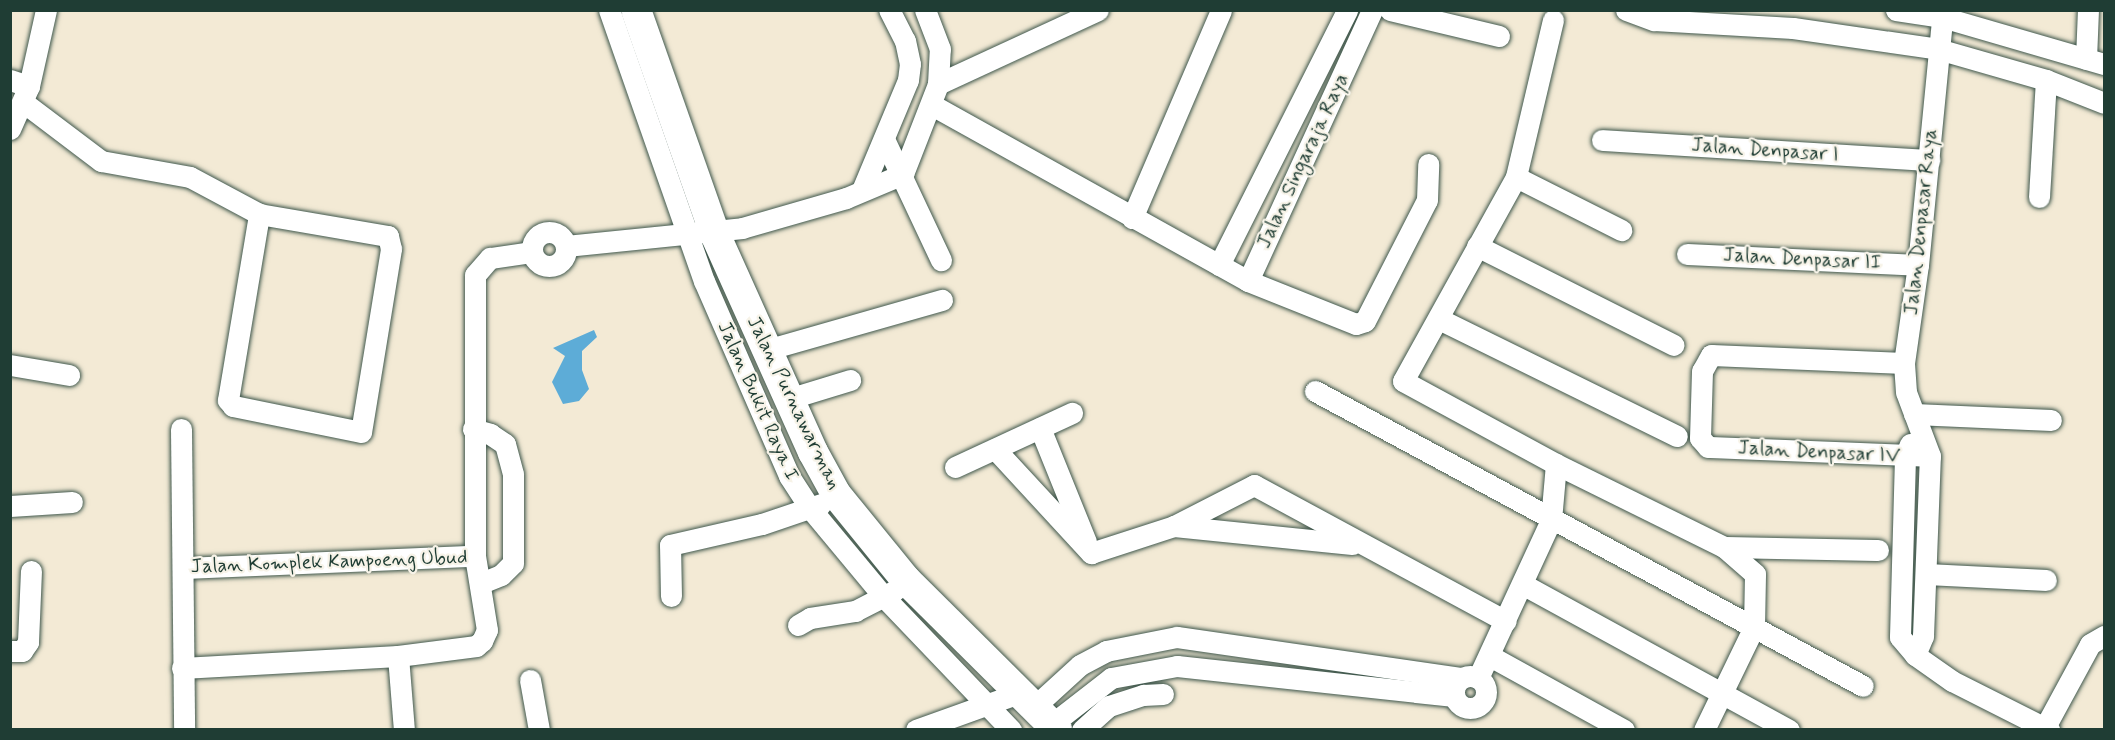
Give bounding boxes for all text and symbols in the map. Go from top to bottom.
street label: Jalan Singaraja Raya [1252,70,1354,252]
street label: Jalan Denpasar Raya [1899,129,1943,315]
street label: Jalan Denpasar I [1688,133,1842,167]
street label: Jalan Denpasar II [1719,243,1885,275]
street label: Jalan Purnawarman [742,313,846,493]
street label: Jalan Bukit Raya I [713,319,803,483]
street label: Jalan Denpasar IV [1735,436,1903,468]
street label: Jalan Komplek Kampoeng Ubud [193,545,465,579]

